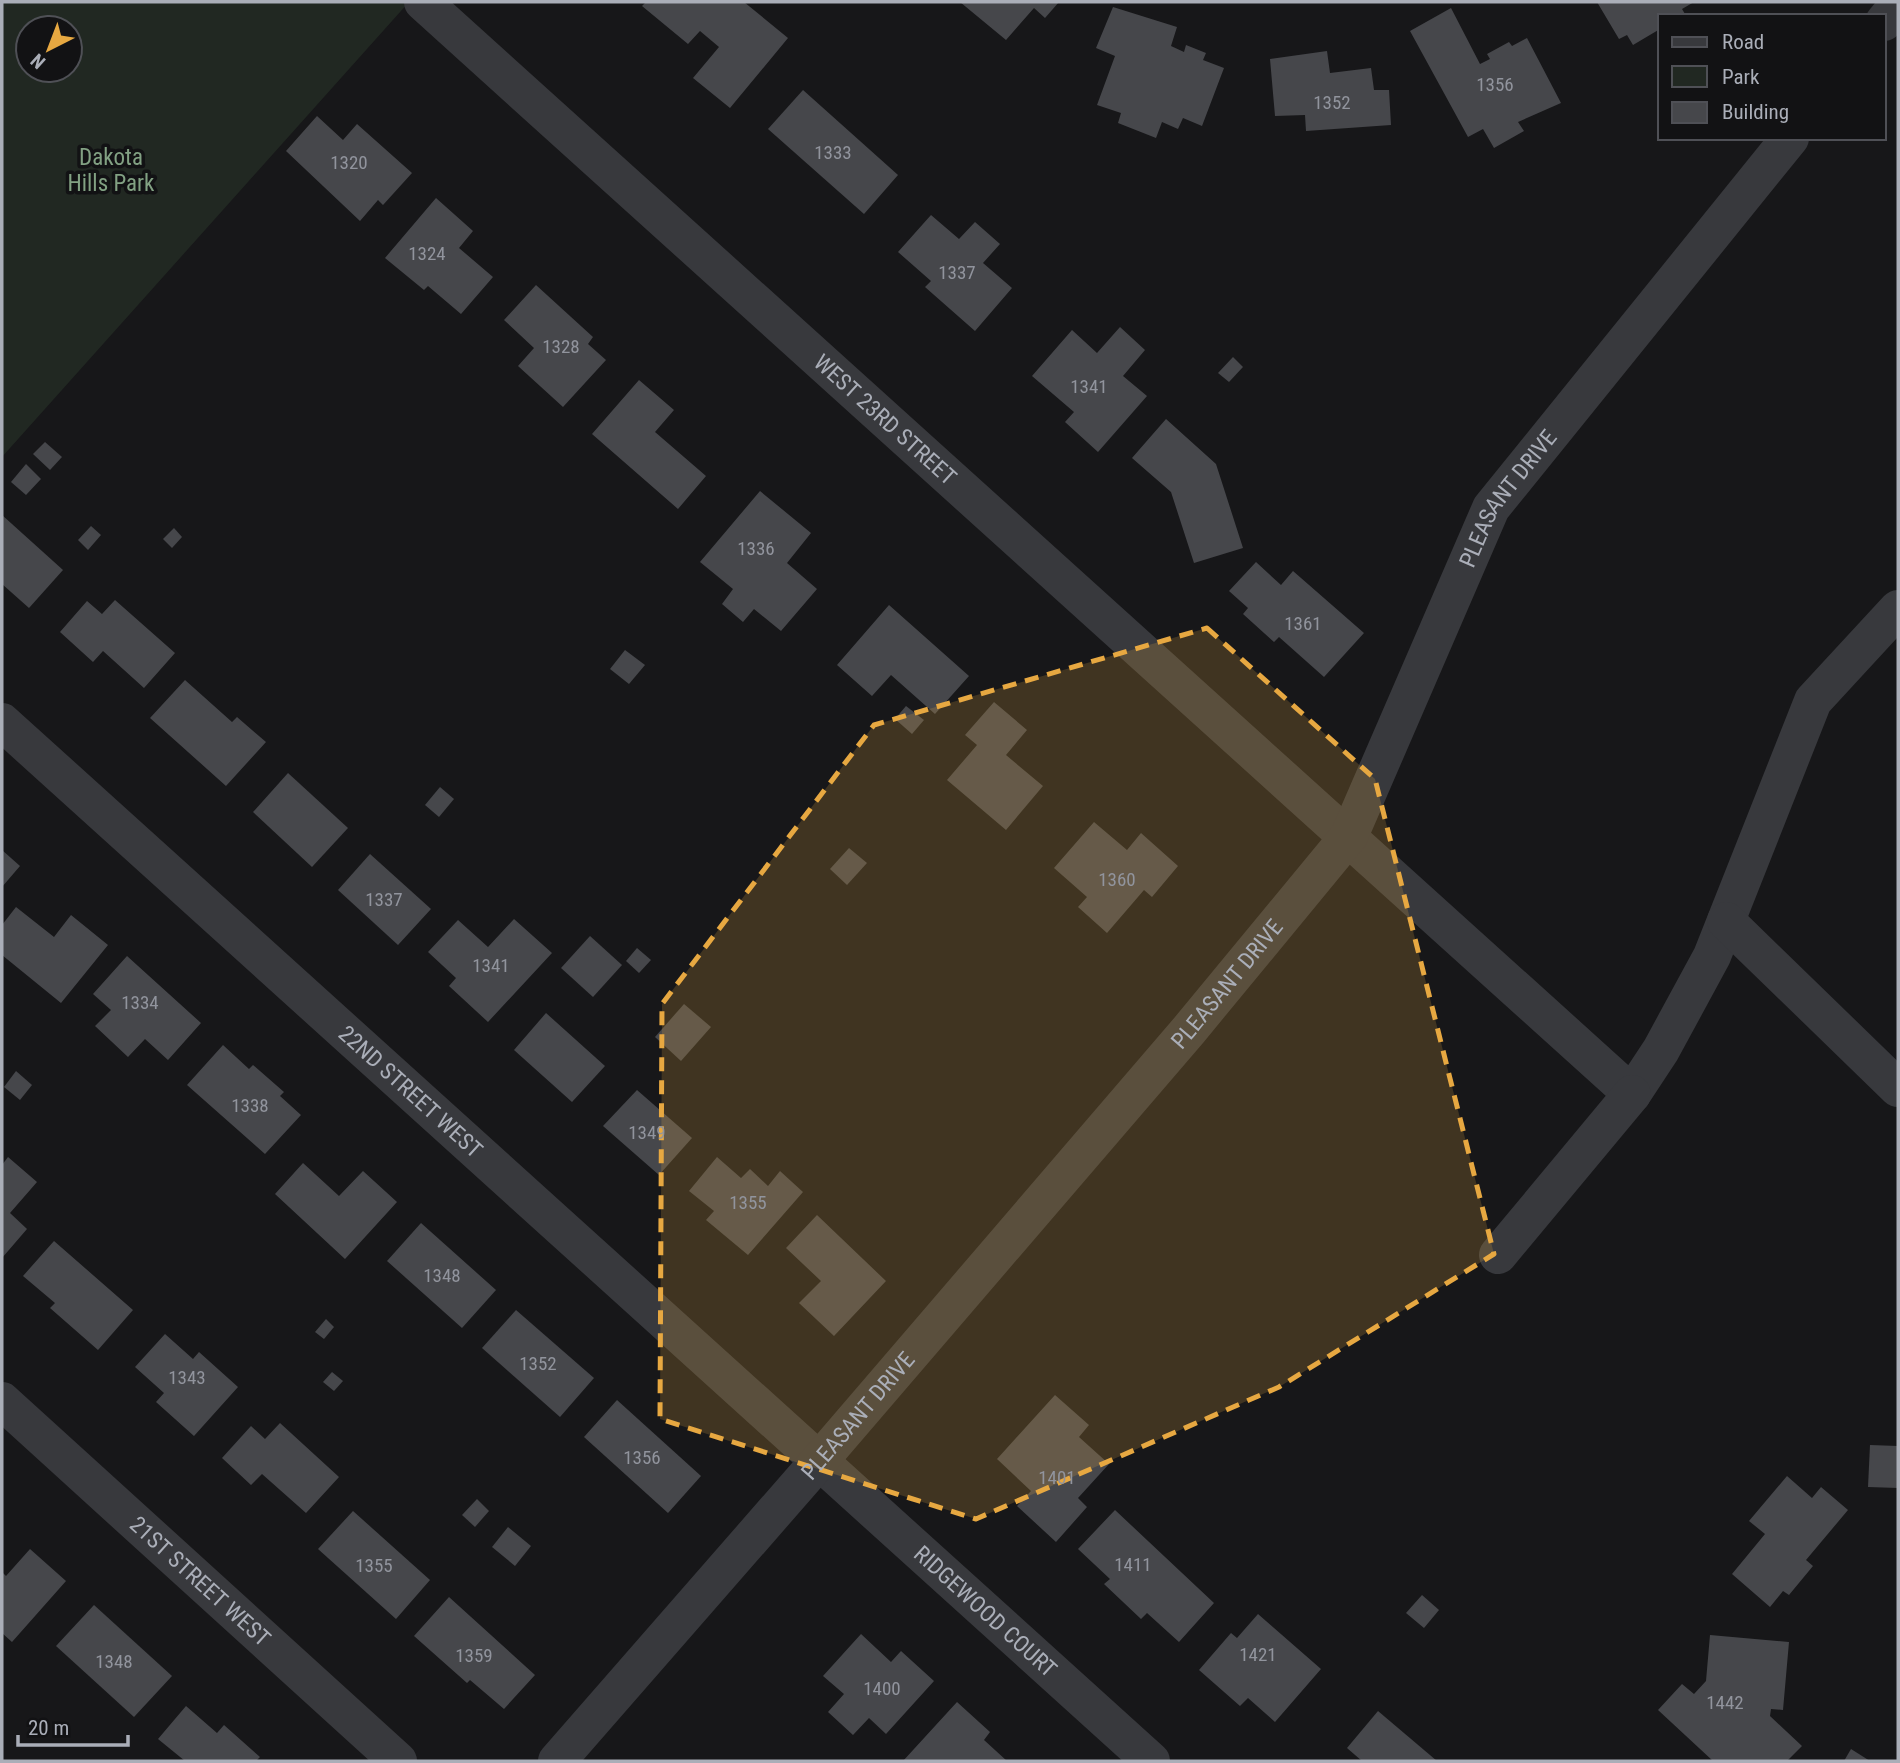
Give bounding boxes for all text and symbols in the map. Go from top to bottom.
north arrow [14,14,84,84]
legend [1658,14,1886,140]
text: Road [1722,30,1764,54]
text: N [26,49,50,74]
text: Park [1722,65,1760,89]
house number: 1356 [1476,73,1514,96]
house number: 1352 [1313,91,1351,114]
text: Building [1722,100,1789,124]
house number: 1333 [814,141,852,164]
park label: Dakota Hills Park [68,144,155,197]
house number: 1320 [330,151,368,174]
house number: 1324 [408,242,446,265]
house number: 1337 [938,261,976,284]
house number: 1328 [542,335,580,358]
street label: WEST 23RD STREET [809,348,962,491]
house number: 1341 [1070,375,1108,398]
street label: PLEASANT DRIVE [1454,424,1562,571]
house number: 1336 [737,537,775,560]
house number: 1361 [1284,612,1322,635]
house number: 1360 [1098,868,1136,891]
house number: 1337 [365,888,403,911]
street label: PLEASANT DRIVE [1166,914,1288,1054]
house number: 1341 [472,954,510,977]
house number: 1334 [121,991,159,1014]
street label: 22ND STREET WEST [333,1020,488,1163]
house number: 1338 [231,1094,269,1117]
house number: 1349 [628,1121,666,1144]
house number: 1355 [729,1191,767,1214]
house number: 1348 [423,1264,461,1287]
street label: PLEASANT DRIVE [796,1346,920,1485]
house number: 1352 [519,1352,557,1375]
house number: 1343 [168,1366,206,1389]
house number: 1356 [623,1446,661,1469]
house number: 1401 [1038,1466,1076,1489]
street label: 21ST STREET WEST [124,1511,276,1652]
street label: RIDGEWOOD COURT [909,1540,1062,1683]
house number: 1411 [1114,1553,1152,1576]
house number: 1355 [355,1554,393,1577]
house number: 1421 [1239,1643,1277,1666]
house number: 1359 [455,1644,493,1667]
house number: 1348 [95,1650,133,1673]
house number: 1400 [863,1677,901,1700]
house number: 1442 [1706,1691,1744,1714]
scale bar [18,1704,128,1748]
text: 20 m [28,1716,69,1740]

